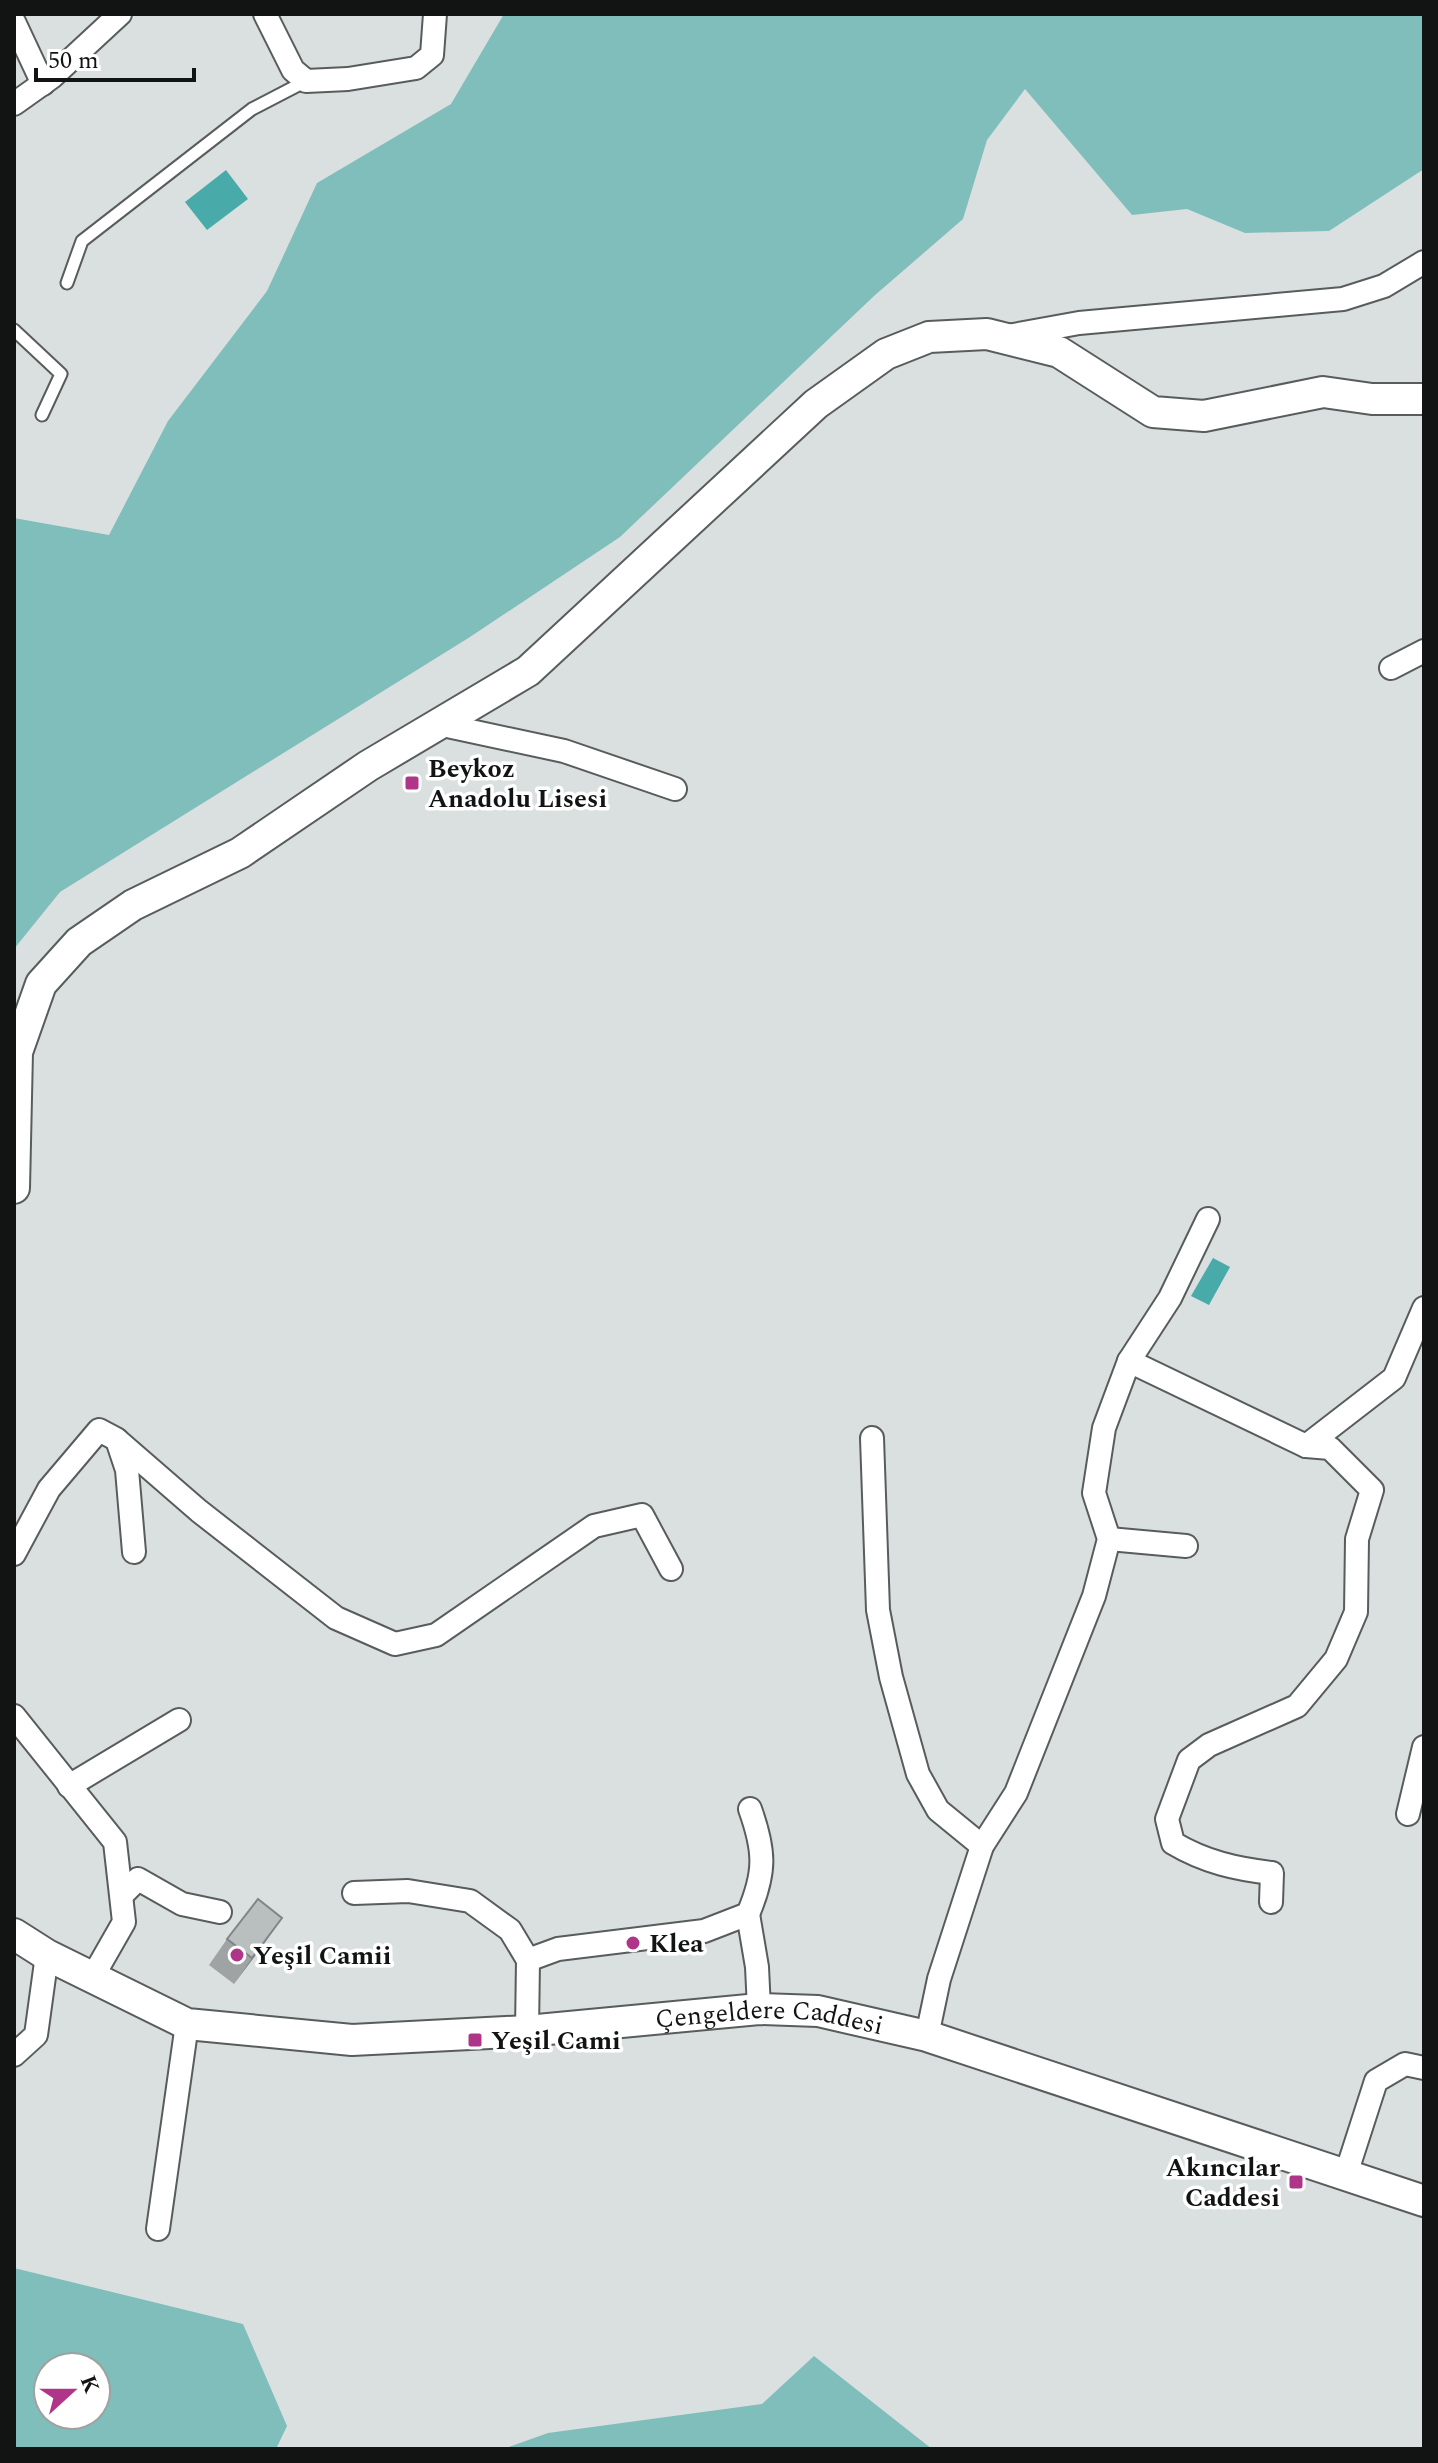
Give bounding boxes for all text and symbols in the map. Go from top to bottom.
scale bar [36,32,194,82]
text: 50 m [48,43,99,79]
place label: Beykoz Anadolu Lisesi [428,749,607,819]
marker: Beykoz Anadolu Lisesi [403,774,421,792]
place label: Klea [649,1924,704,1964]
marker: Klea [624,1934,642,1952]
place label: Yeşil Camii [253,1936,391,1976]
marker: Yeşil Camii [228,1946,246,1964]
street label: Çengeldere Caddesi [653,1990,887,2046]
place label: Yeşil Cami [491,2021,621,2061]
marker: Yeşil Cami [466,2031,484,2049]
place label: Akıncılar Caddesi [1166,2148,1281,2218]
marker: Akıncılar Caddesi [1287,2173,1305,2191]
north arrow [32,2351,112,2431]
text: K [71,2371,108,2398]

